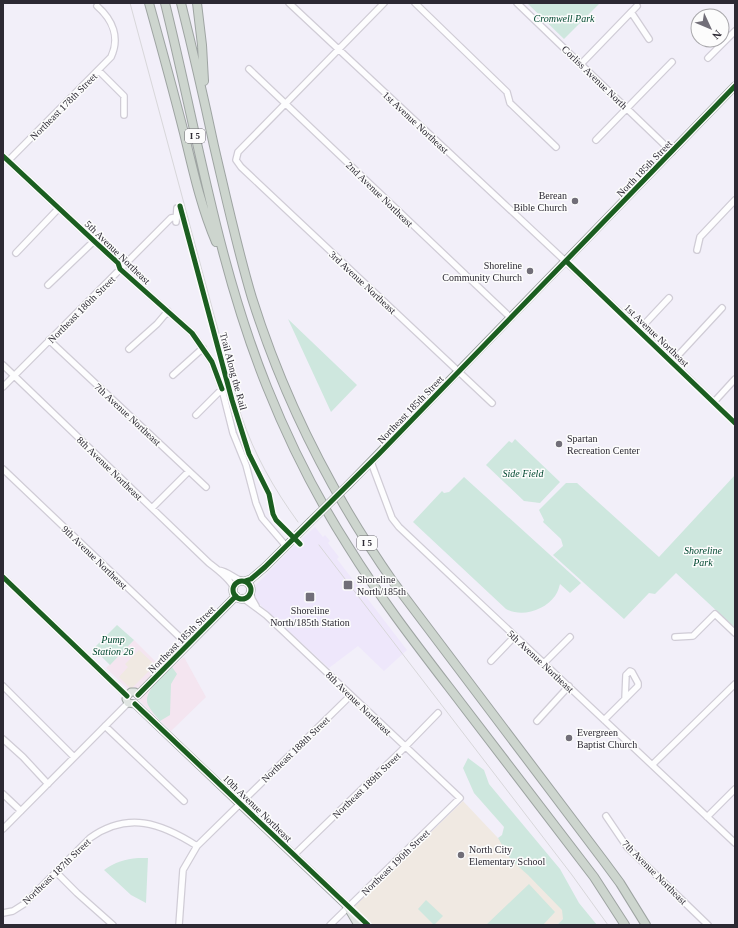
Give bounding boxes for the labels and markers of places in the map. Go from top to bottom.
place label: Berean Bible Church [513,190,567,213]
marker: Berean Bible Church [570,196,580,206]
place label: Shoreline Community Church [442,260,523,283]
marker: Shoreline Community Church [525,266,535,276]
place label: Spartan Recreation Center [567,433,640,456]
marker: Spartan Recreation Center [554,439,564,449]
place label: Shoreline North/185th [357,574,406,597]
marker: Shoreline North/185th [342,579,354,591]
marker: Shoreline North/185th Station [304,591,316,603]
place label: Shoreline North/185th Station [270,605,350,628]
place label: Evergreen Baptist Church [577,727,637,750]
marker: Evergreen Baptist Church [564,733,574,743]
place label: North City Elementary School [469,844,546,867]
marker: North City Elementary School [456,850,466,860]

